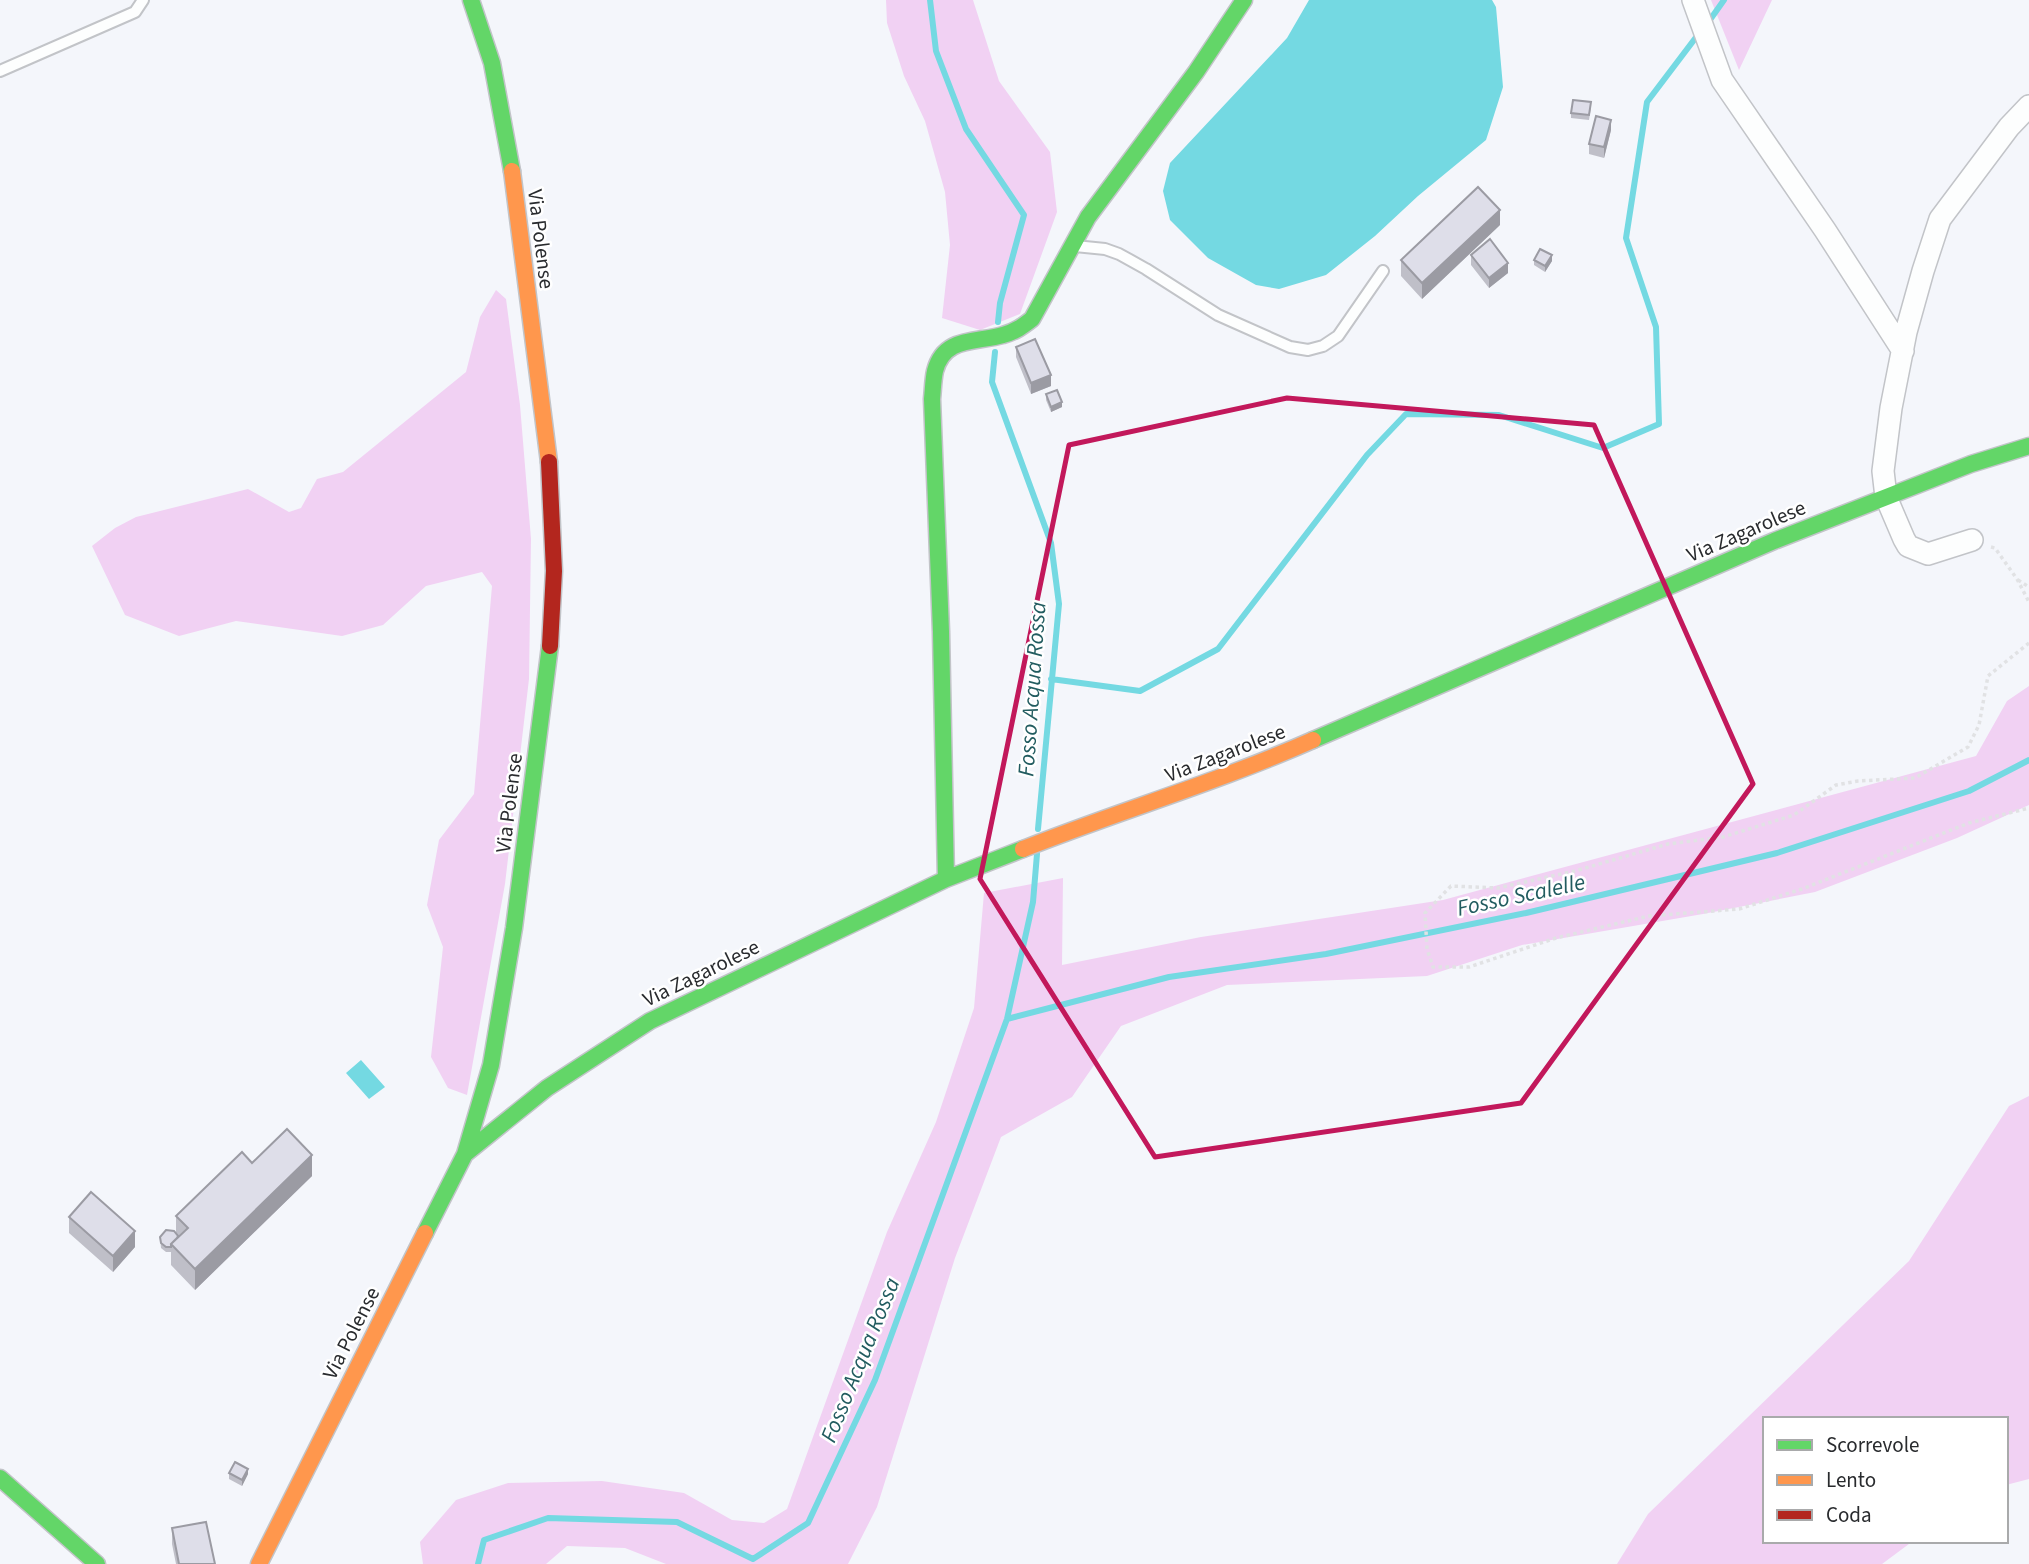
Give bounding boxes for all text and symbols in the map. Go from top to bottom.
street label: Via Polense [520,188,562,290]
street label: Via Zagarolese [1682,492,1810,570]
water label: Fosso Acqua Rossa [1009,600,1055,778]
street label: Via Zagarolese [1161,716,1289,790]
street label: Via Polense [488,752,530,854]
water label: Fosso Scalelle [1454,865,1588,925]
street label: Via Zagarolese [638,932,764,1014]
water label: Fosso Acqua Rossa [812,1273,908,1447]
street label: Via Polense [315,1282,387,1384]
legend [1763,1417,2008,1543]
text: Scorrevole [1826,1430,1920,1460]
text: Lento [1826,1465,1876,1495]
text: Coda [1826,1500,1872,1530]

